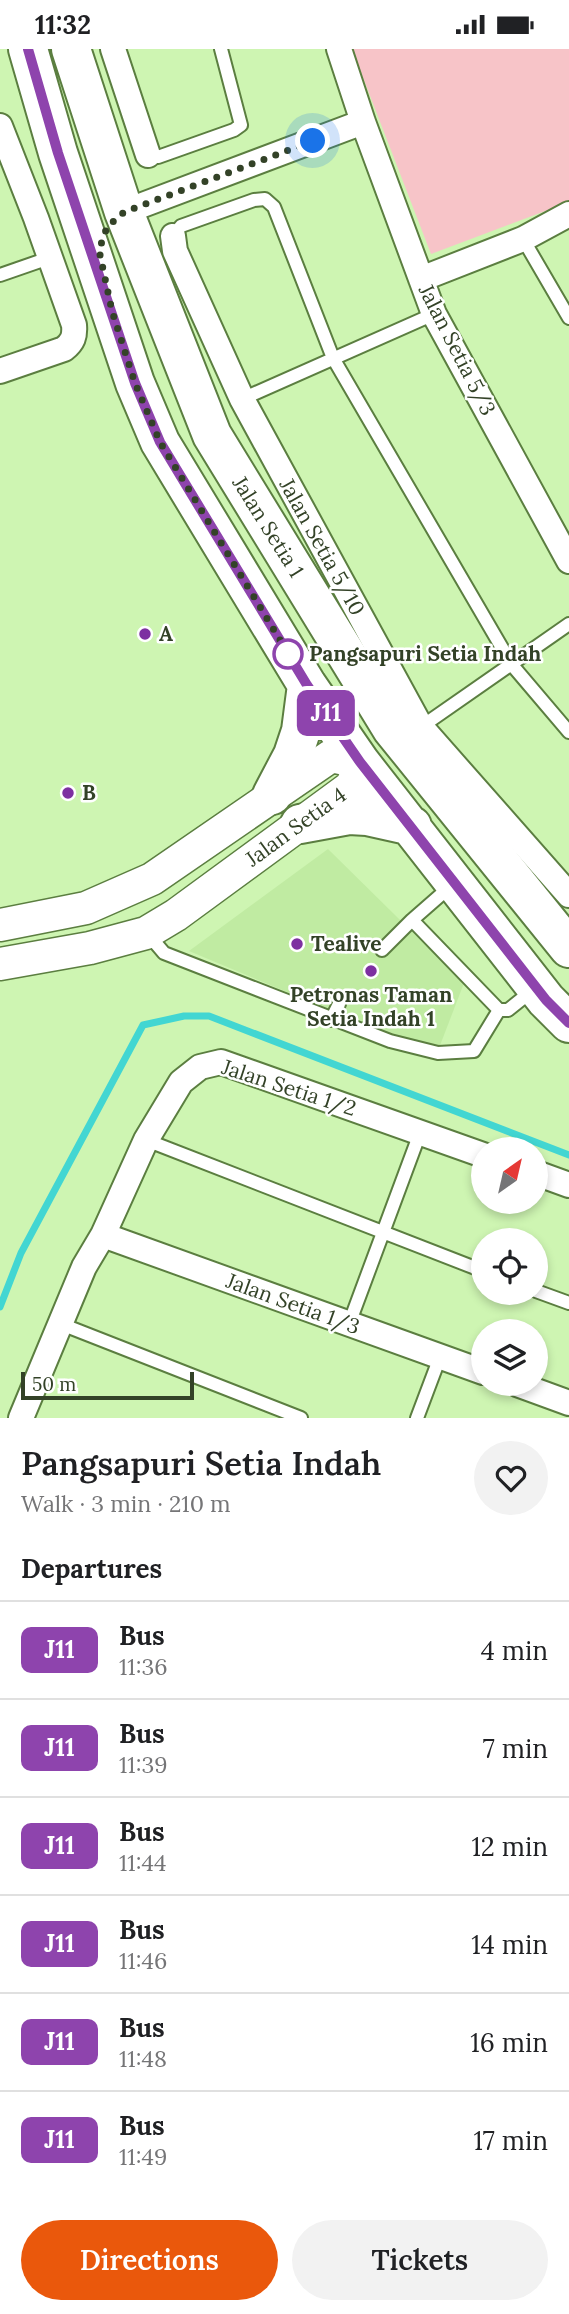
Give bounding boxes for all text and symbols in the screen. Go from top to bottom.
text: 11:32 [35,8,91,41]
your location [295,123,330,158]
street label: Jalan Setia 5/3 [412,279,502,420]
street label: Jalan Setia 1 [226,470,310,582]
street label: Jalan Setia 5/10 [273,473,371,620]
place label: A [159,620,173,647]
marker: A [137,626,153,642]
marker: Pangsapuri Setia Indah [273,639,303,669]
place label: Pangsapuri Setia Indah [309,640,541,667]
line badge: J11 [286,690,366,736]
text: J11 [311,697,341,728]
place label: B [82,779,96,806]
street label: Jalan Setia 4 [239,781,351,873]
marker: B [60,785,76,801]
place label: Tealive [311,930,382,957]
marker: Tealive [289,936,305,952]
marker: Petronas Taman Setia Indah 1 [363,963,379,979]
place label: Petronas Taman Setia Indah 1 [290,981,452,1032]
street label: Jalan Setia 1/2 [218,1053,360,1122]
north arrow [471,1137,548,1215]
map controls [471,1137,548,1396]
button: locate [471,1228,548,1305]
street label: Jalan Setia 1/3 [222,1267,364,1340]
button: layers [471,1319,548,1396]
scale bar [21,1369,194,1401]
text: 50 m [32,1372,76,1396]
button: heart [474,1441,548,1515]
text: Pangsapuri Setia Indah [21,1442,381,1484]
text: Walk · 3 min · 210 m [21,1489,231,1518]
text: Departures [21,1552,162,1585]
text: Bus [119,1619,165,1652]
text: J11 [44,1634,75,1665]
text: 4 min [481,1634,548,1667]
text: 11:36 [119,1652,168,1681]
text: Bus [119,1717,165,1750]
text: J11 [44,1732,75,1763]
text: 7 min [483,1732,548,1765]
text: 11:39 [119,1750,168,1779]
text: Bus [119,1815,165,1848]
text: J11 [44,1830,75,1861]
text: 12 min [471,1830,548,1863]
text: 11:44 [119,1848,166,1877]
text: Bus [119,1913,165,1946]
text: J11 [44,1928,75,1959]
text: 14 min [471,1928,548,1961]
text: 11:46 [119,1946,167,1975]
text: Bus [119,2011,165,2044]
text: J11 [44,2026,75,2057]
text: 16 min [470,2026,548,2059]
text: 11:48 [119,2044,167,2073]
text: Bus [119,2109,165,2142]
text: J11 [44,2124,75,2155]
text: 17 min [473,2124,548,2157]
text: 11:49 [119,2142,167,2171]
button: Directions [21,2220,278,2300]
button: Tickets [292,2220,548,2300]

